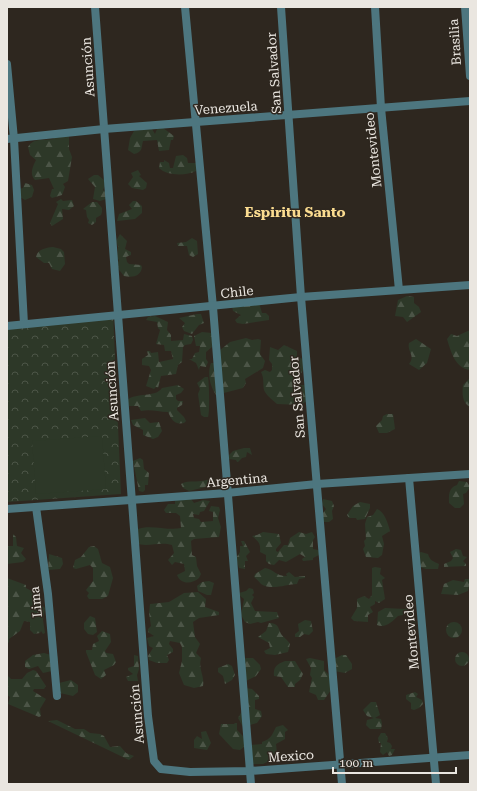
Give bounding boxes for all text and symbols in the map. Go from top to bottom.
street label: Brasilia [446,18,464,66]
street label: San Salvador [264,31,284,114]
street label: Asunción [78,36,98,97]
street label: Venezuela [194,98,258,118]
street label: Montevideo [362,112,384,188]
district label: Espiritu Santo [244,204,346,220]
street label: Chile [220,283,254,301]
street label: San Salvador [286,355,308,438]
street label: Asunción [102,360,122,421]
street label: Argentina [206,470,268,490]
street label: Lima [27,586,45,618]
street label: Montevideo [400,594,422,670]
street label: Asunción [127,683,147,744]
street label: Mexico [267,747,315,765]
scale bar [333,749,456,775]
text: 100 m [339,756,373,770]

